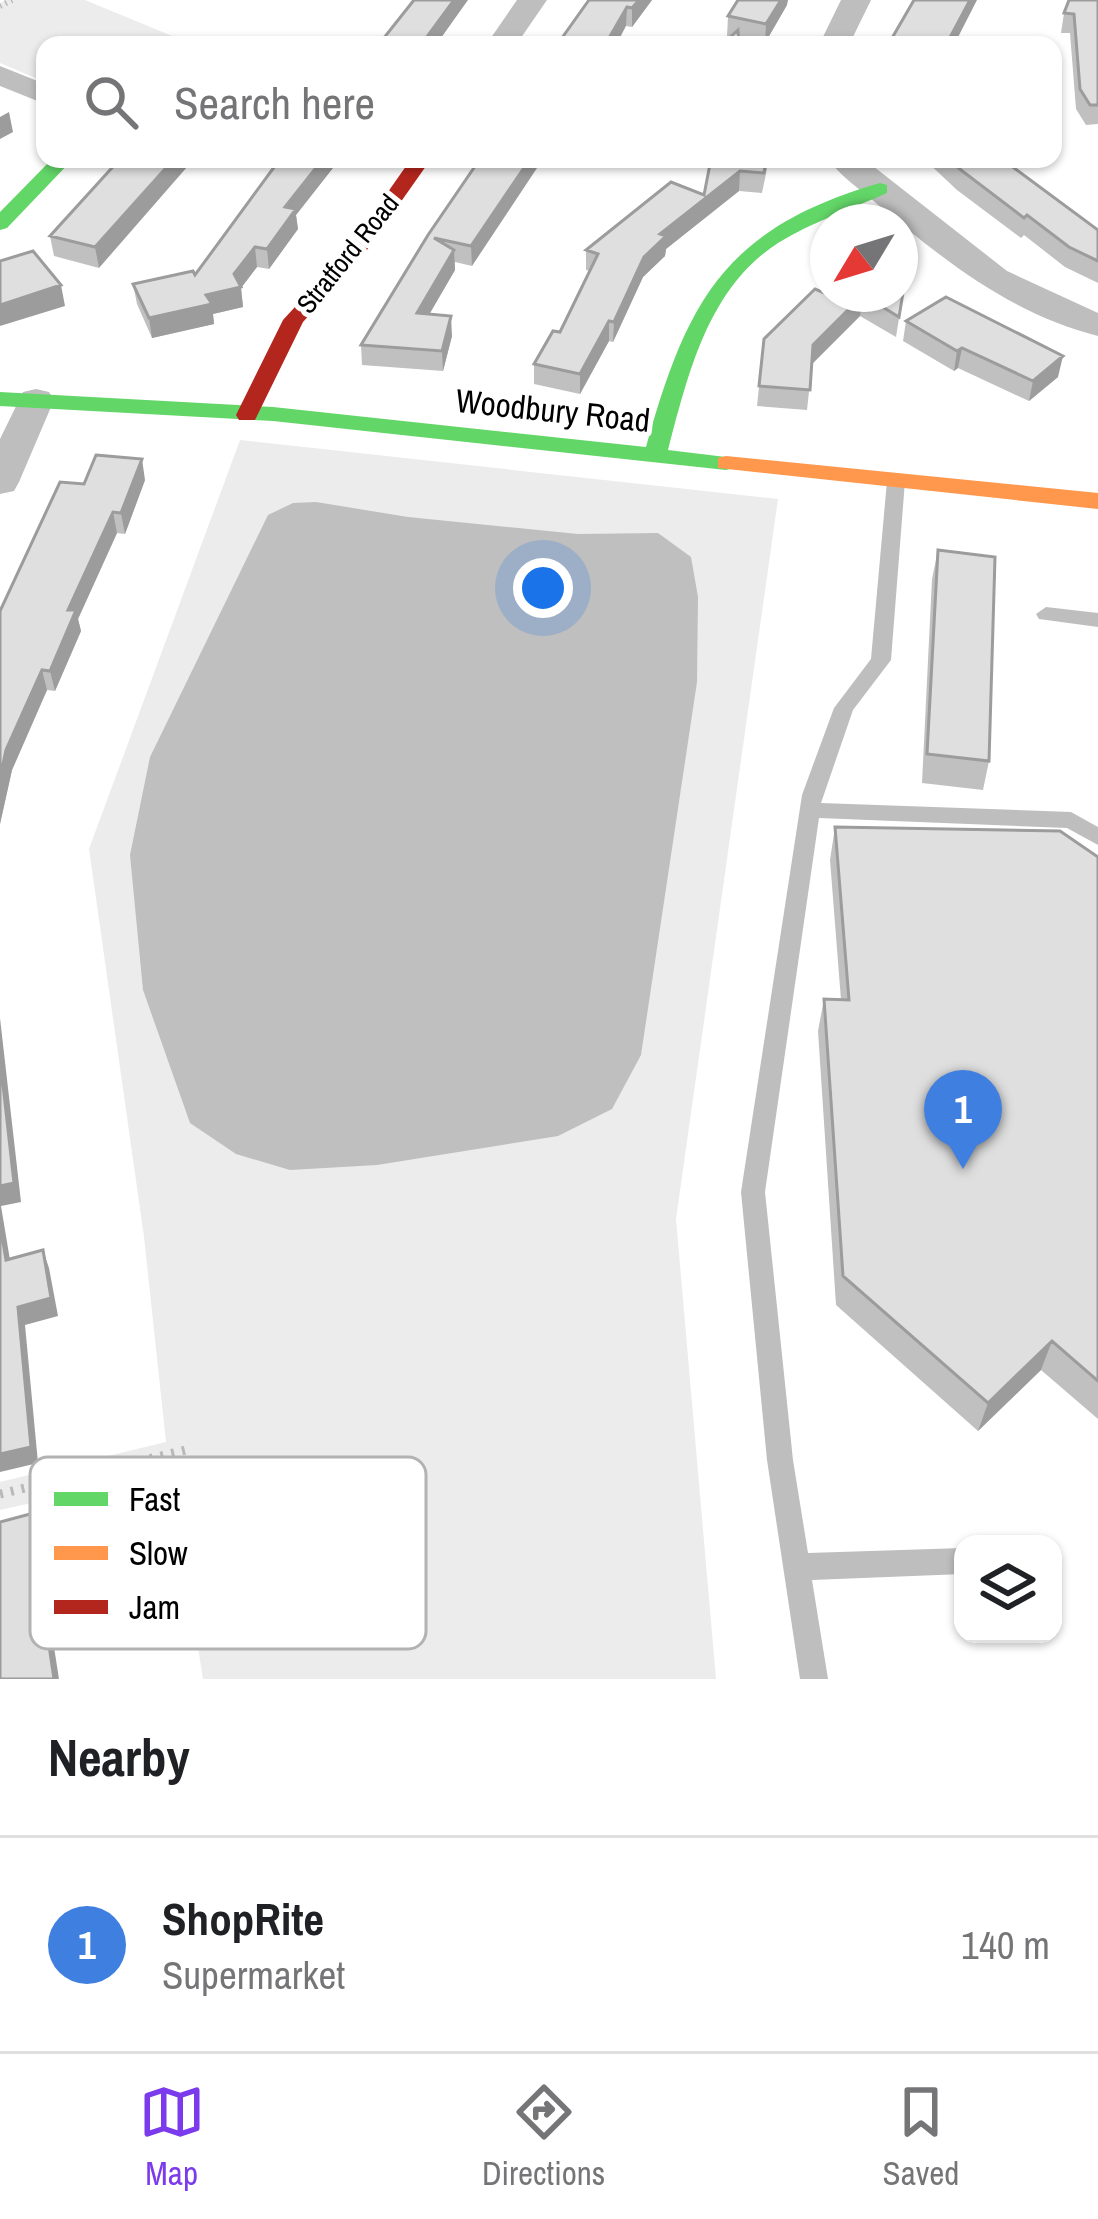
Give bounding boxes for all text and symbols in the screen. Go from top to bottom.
search box [36,36,1062,168]
icon: search [78,69,144,135]
text: Search here [174,72,375,133]
street label: Stratford Road [288,186,407,321]
north arrow [810,204,918,312]
street label: Woodbury Road [454,378,652,442]
your location [513,558,573,618]
pin: 1 [924,1070,1002,1169]
legend [30,1457,426,1649]
text: Fast [129,1477,180,1521]
text: Slow [129,1531,188,1575]
map controls [954,1535,1062,1643]
button: layers [954,1535,1062,1643]
text: Jam [129,1585,180,1629]
text: Nearby [48,1723,190,1792]
text: ShopRite [162,1888,324,1949]
text: 1 [78,1919,96,1971]
text: 140 m [961,1919,1050,1971]
text: Supermarket [162,1949,345,2001]
tab: Map [139,2079,205,2195]
tab: Directions [482,2079,605,2195]
tab: Saved [883,2079,959,2195]

